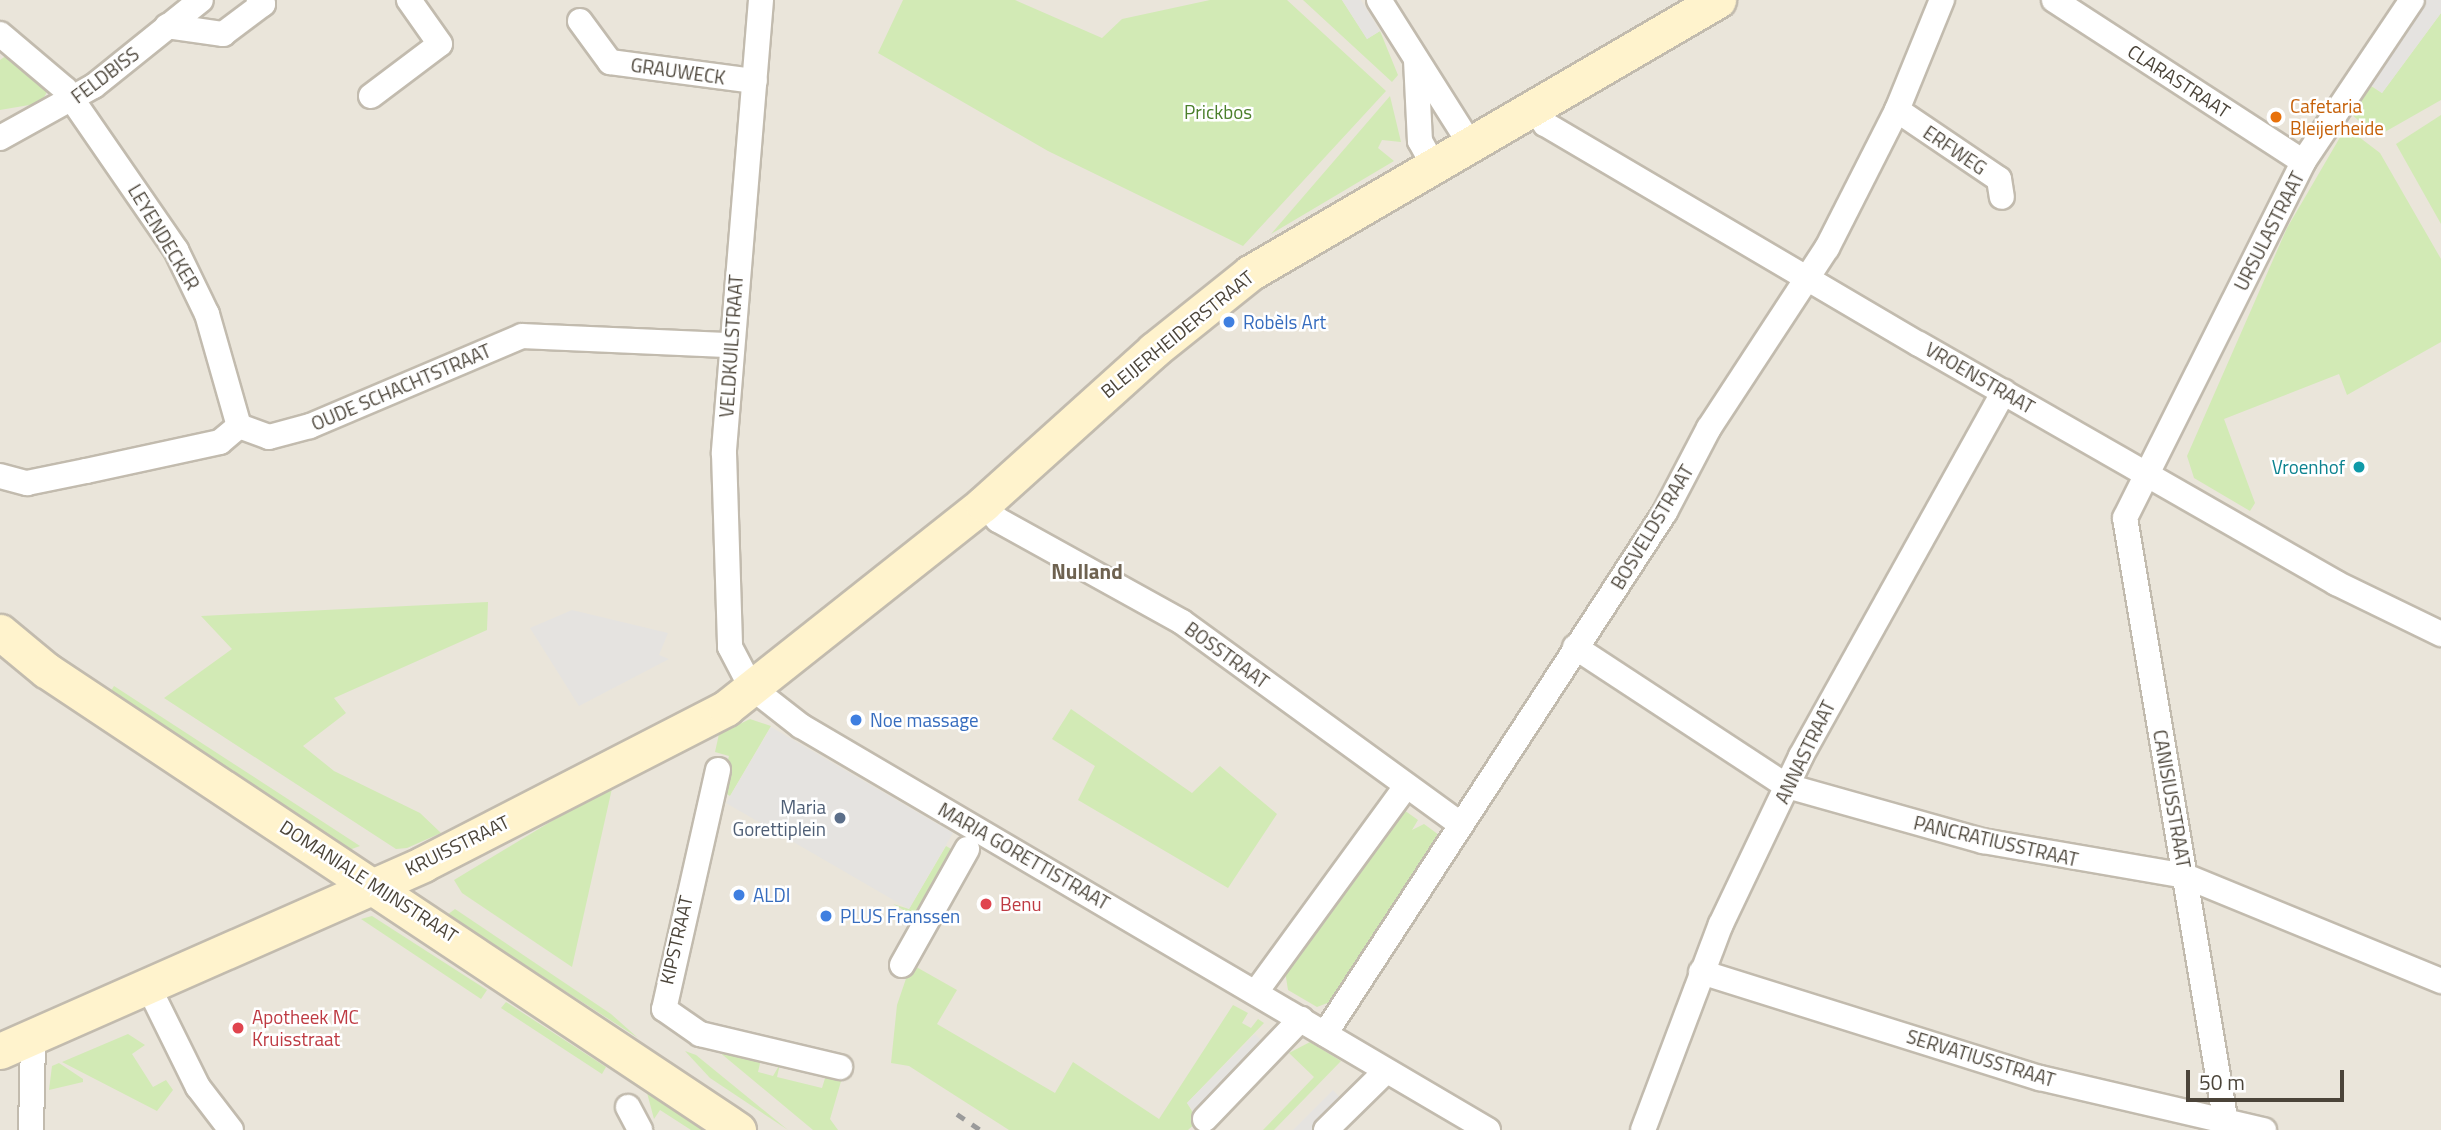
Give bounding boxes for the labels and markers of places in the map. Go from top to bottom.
place label: Cafetaria Bleijerheide [2290,95,2384,139]
marker: Cafetaria Bleijerheide [2268,109,2284,125]
place label: Robèls Art [1243,311,1326,333]
marker: Robèls Art [1221,314,1237,330]
place label: Vroenhof [2272,456,2345,478]
marker: Vroenhof [2351,459,2367,475]
place label: Noe massage [870,709,979,731]
marker: Noe massage [848,712,864,728]
place label: Maria Gorettiplein [732,796,826,840]
marker: Maria Gorettiplein [832,810,848,826]
place label: ALDI [753,884,790,906]
marker: ALDI [731,887,747,903]
place label: Benu [1000,893,1042,915]
marker: Benu [978,896,994,912]
place label: PLUS Franssen [840,905,960,927]
marker: PLUS Franssen [818,908,834,924]
place label: Apotheek MC Kruisstraat [252,1006,359,1050]
marker: Apotheek MC Kruisstraat [230,1020,246,1036]

